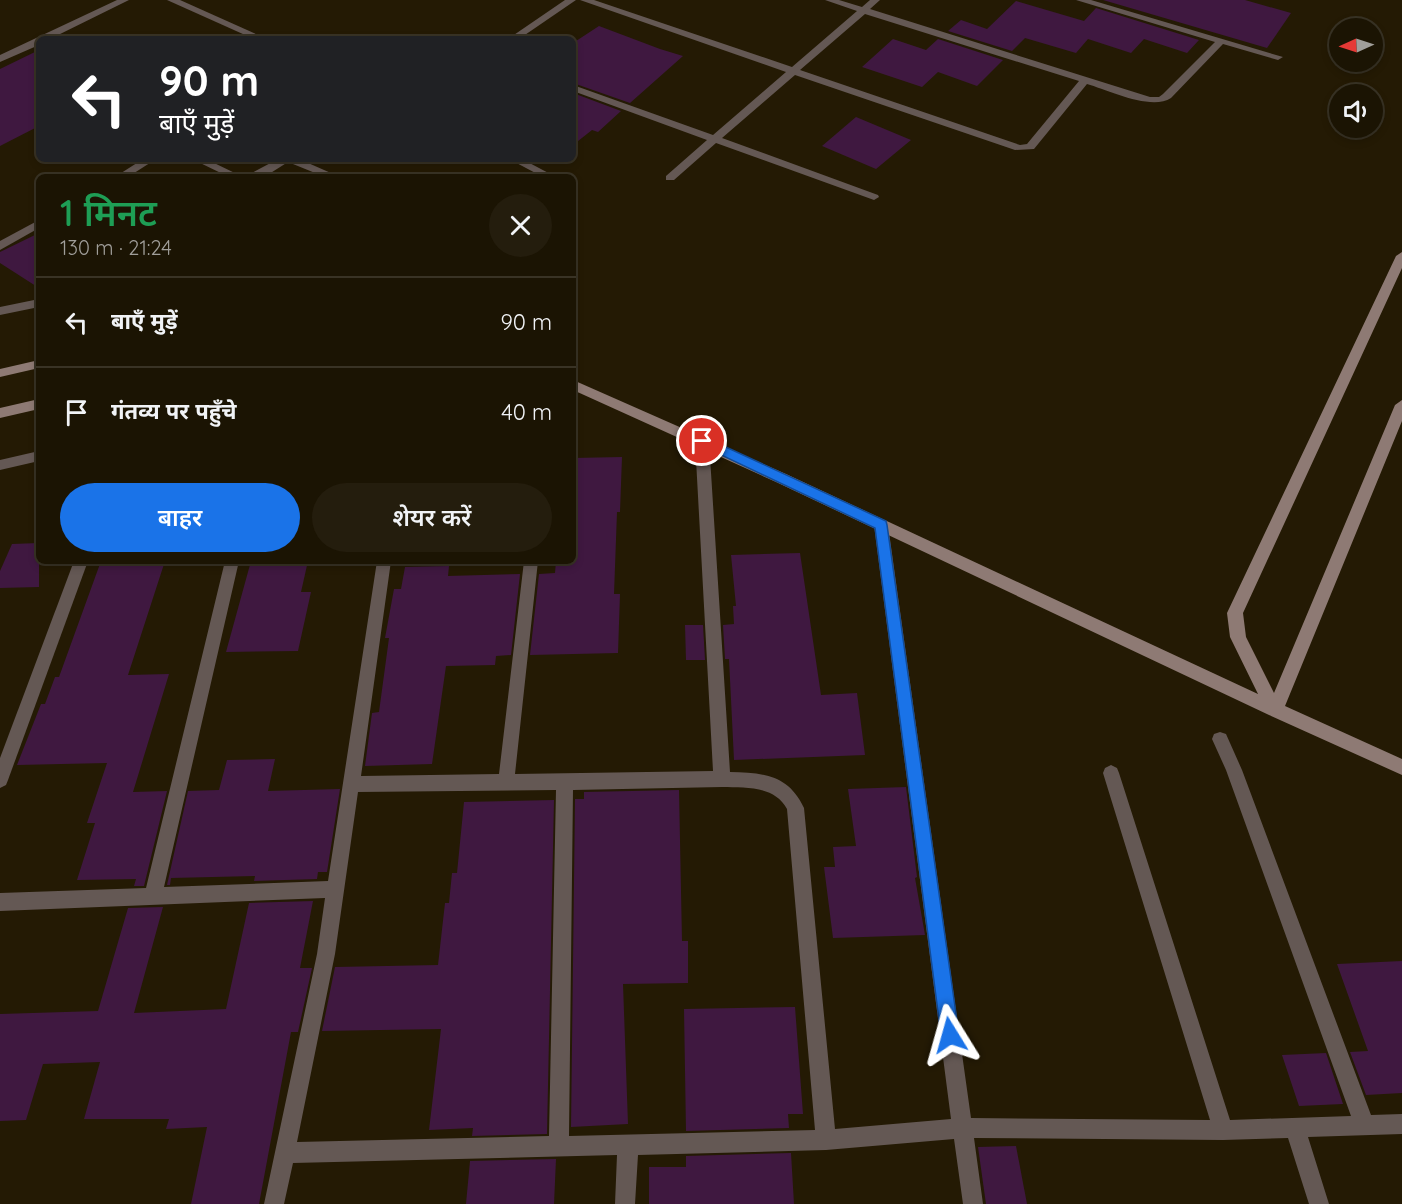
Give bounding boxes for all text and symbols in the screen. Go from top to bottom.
north arrow [1329,18,1383,72]
map controls [1329,18,1383,138]
text: 90 m [159,54,259,107]
icon: left [60,60,138,138]
button: sound [1329,84,1383,138]
text: बाएँ मुड़ें [159,106,234,140]
text: 1 मिनट [60,190,157,235]
button: close [489,194,552,257]
text: 130 m · 21:24 [60,235,172,260]
icon: left [60,306,93,339]
text: बाएँ मुड़ें [111,307,177,335]
text: 90 m [501,308,552,336]
icon: arrive [60,396,93,429]
text: गंतव्य पर पहुँचे [111,397,236,425]
text: 40 m [501,398,552,426]
pin [676,415,727,466]
icon: arrive [685,424,718,457]
button: बाहर [60,483,300,552]
button: शेयर करें [312,483,552,552]
position arrow [918,1003,982,1067]

